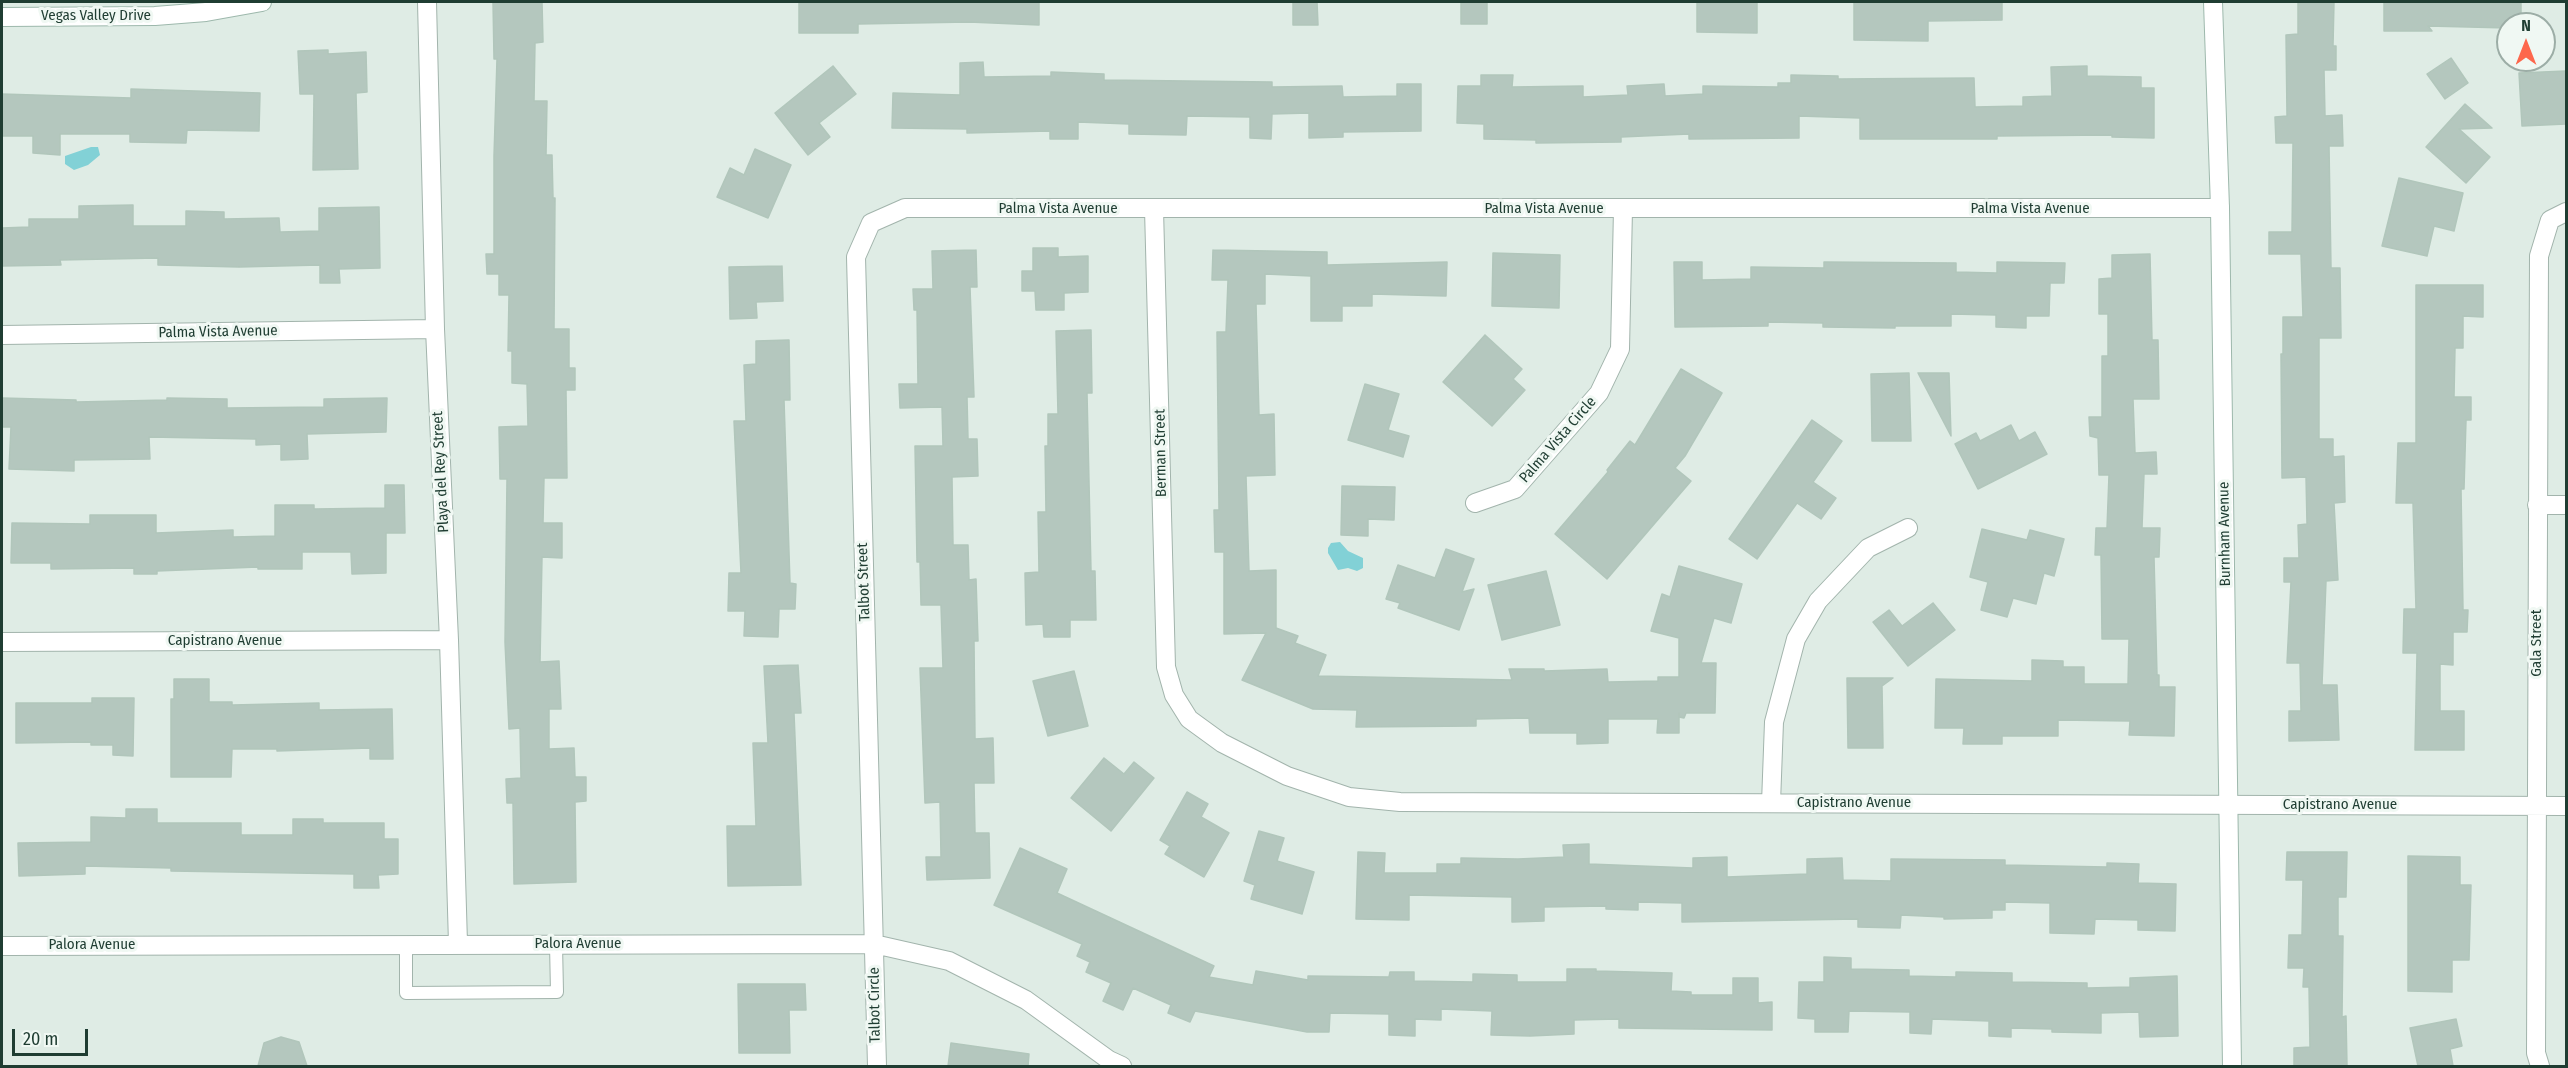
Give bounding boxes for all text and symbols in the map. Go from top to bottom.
street label: Vegas Valley Drive [41,7,151,25]
north arrow [2496,12,2556,72]
text: N [2521,16,2531,35]
street label: Palma Vista Avenue [998,200,1118,218]
street label: Palma Vista Avenue [1484,200,1604,218]
street label: Palma Vista Avenue [1970,200,2090,218]
street label: Palma Vista Avenue [158,322,278,342]
street label: Palma Vista Circle [1516,393,1600,487]
street label: Berman Street [1151,409,1171,497]
street label: Playa del Rey Street [429,411,453,533]
street label: Burnham Avenue [2215,482,2235,586]
street label: Talbot Street [854,542,874,622]
street label: Gala Street [2528,609,2546,677]
street label: Capistrano Avenue [168,632,282,650]
street label: Capistrano Avenue [1797,794,1911,812]
street label: Capistrano Avenue [2283,796,2397,814]
street label: Palora Avenue [535,935,621,953]
street label: Palora Avenue [49,936,135,954]
street label: Talbot Circle [865,967,885,1043]
scale bar [15,1017,92,1055]
text: 20 m [23,1028,58,1050]

